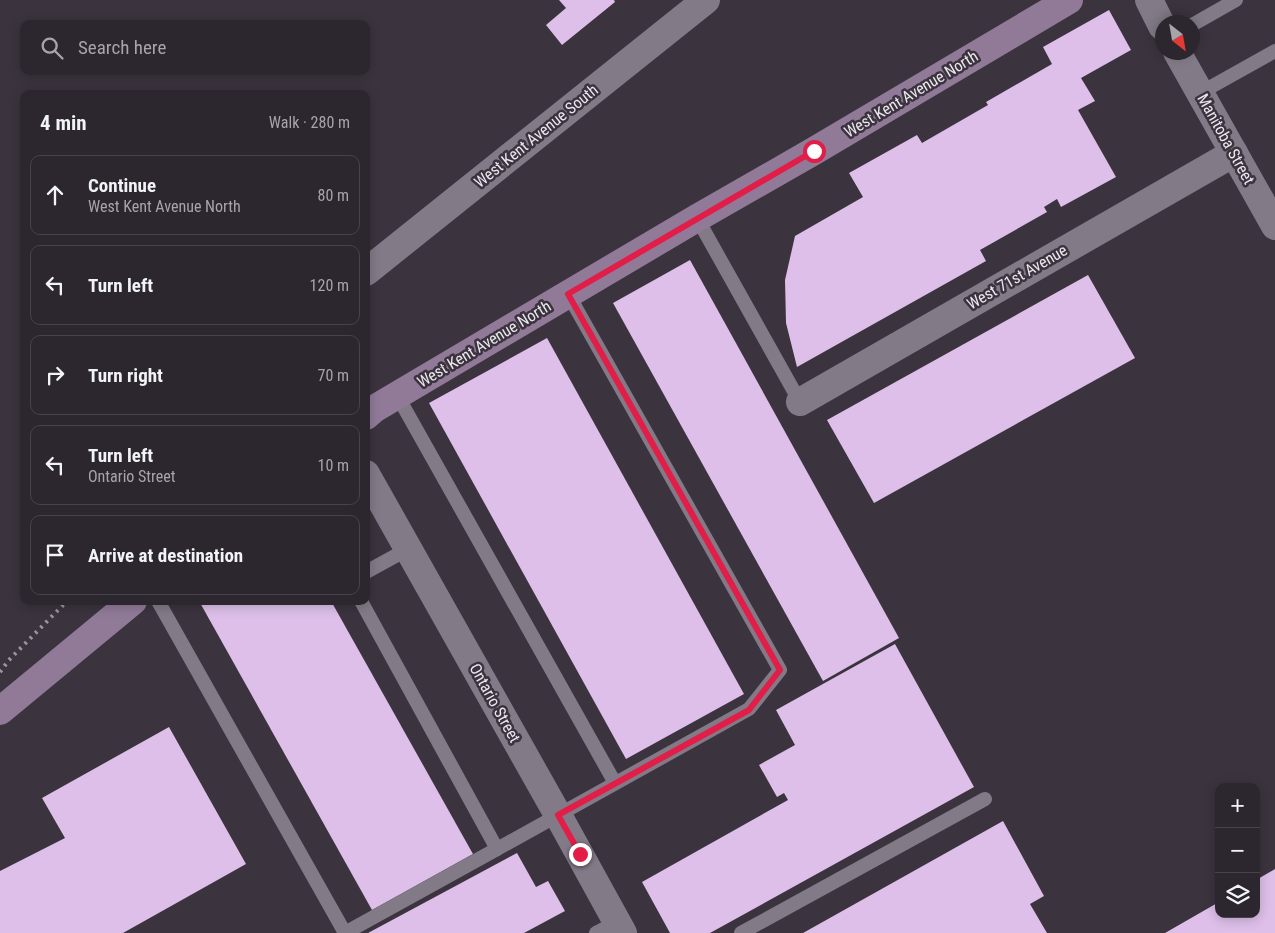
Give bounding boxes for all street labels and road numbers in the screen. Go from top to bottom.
street label: West Kent Avenue North [841,47,981,141]
street label: West Kent Avenue South [470,80,602,192]
street label: Manitoba Street [1193,90,1259,188]
street label: West 71st Avenue [963,241,1071,313]
street label: West Kent Avenue North [414,297,554,391]
street label: Ontario Street [465,660,525,746]

